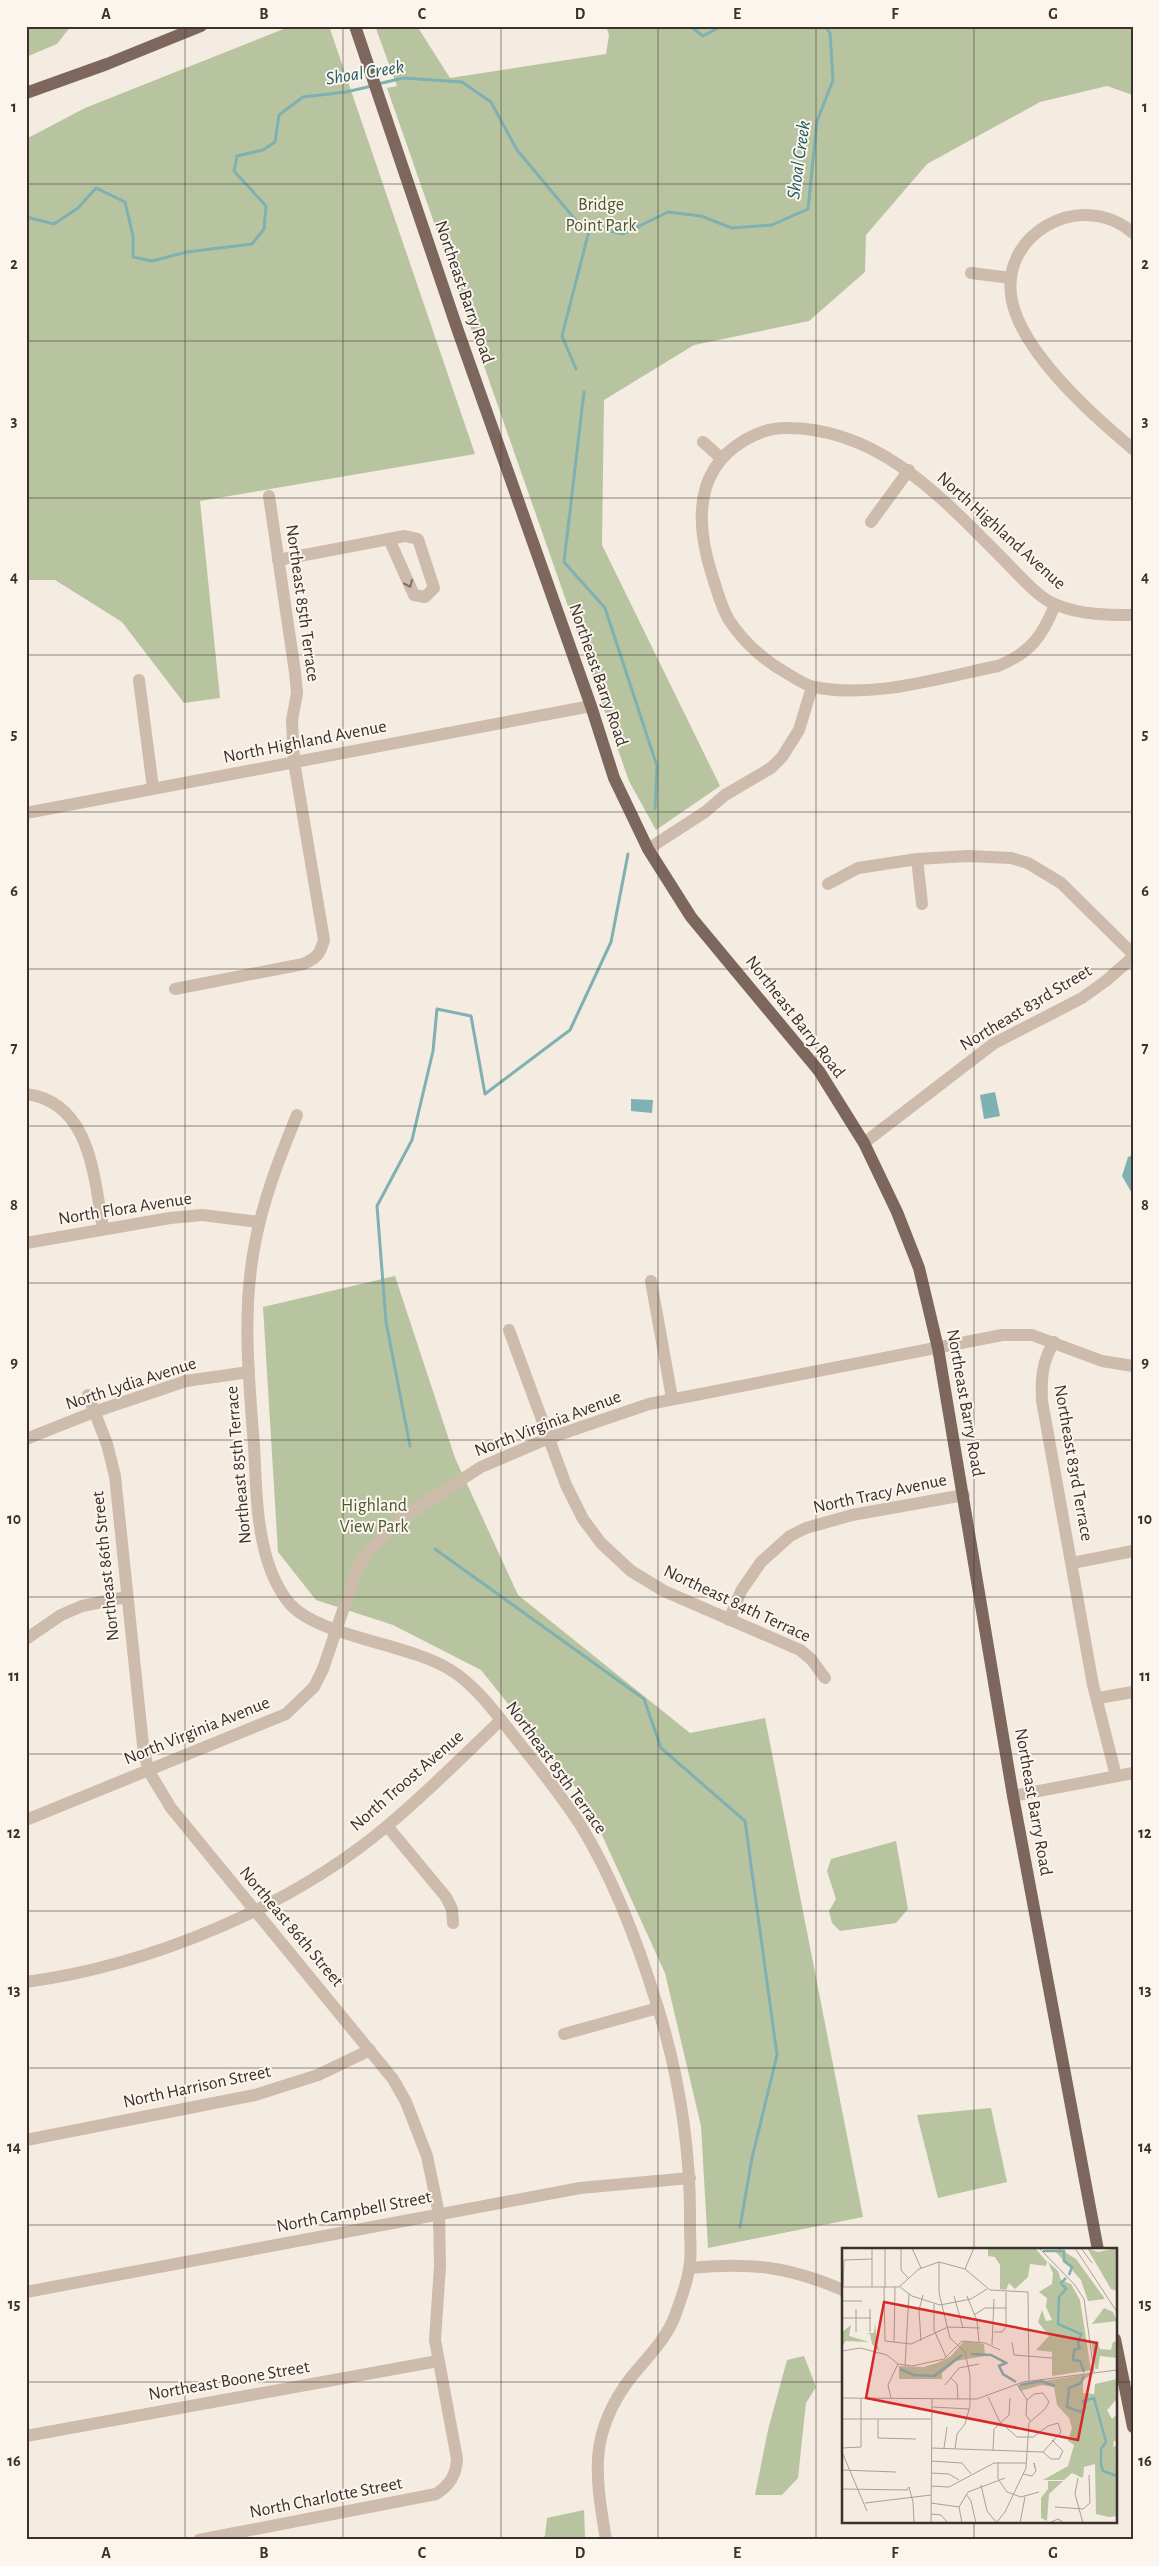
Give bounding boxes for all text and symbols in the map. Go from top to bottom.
text: A [101,6,111,22]
text: B [259,6,269,22]
text: C [418,6,427,22]
text: D [575,6,586,22]
text: E [733,6,741,22]
text: F [891,6,899,22]
text: G [1048,6,1058,22]
water label: Shoal Creek [324,57,406,89]
text: 1 [11,99,17,115]
text: 1 [1142,99,1148,115]
water label: Shoal Creek [784,119,814,201]
park label: Bridge Point Park [566,196,637,235]
street label: Northeast Barry Road [431,218,497,366]
text: 2 [10,256,18,272]
text: 2 [1141,256,1149,272]
text: 3 [11,413,18,429]
text: 3 [1142,413,1149,429]
street label: North Highland Avenue [933,469,1069,593]
street label: Northeast 85th Terrace [282,523,322,683]
text: 4 [10,569,18,585]
text: 4 [1141,569,1149,585]
one-way arrow [402,579,413,588]
street label: Northeast Barry Road [565,601,631,749]
street label: North Highland Avenue [222,717,388,767]
text: 5 [11,726,18,742]
text: 5 [1142,726,1149,742]
text: 6 [10,883,18,899]
text: 6 [1141,883,1149,899]
street label: Northeast Barry Road [742,953,848,1081]
street label: Northeast 83rd Street [957,962,1095,1054]
text: 7 [11,1040,18,1056]
text: 7 [1142,1040,1149,1056]
street label: North Flora Avenue [57,1190,193,1228]
text: 8 [10,1197,18,1213]
text: 8 [1141,1197,1149,1213]
street label: Northeast Barry Road [943,1328,987,1478]
text: 9 [10,1354,18,1370]
street label: North Lydia Avenue [63,1354,199,1414]
text: 9 [1141,1354,1149,1370]
street label: Northeast 83rd Terrace [1050,1383,1096,1543]
street label: Northeast 85th Terrace [223,1385,255,1545]
street label: North Virginia Avenue [472,1388,624,1460]
street label: North Tracy Avenue [812,1471,948,1517]
street label: Northeast 86th Street [89,1490,123,1642]
park label: Highland View Park [340,1497,409,1536]
text: 10 [7,1511,21,1527]
text: 10 [1138,1511,1152,1527]
street label: Northeast 84th Terrace [661,1562,813,1646]
text: 11 [8,1668,20,1684]
text: 11 [1139,1668,1151,1684]
street label: North Virginia Avenue [122,1694,272,1768]
street label: Northeast 85th Terrace [502,1699,610,1837]
street label: North Troost Avenue [347,1727,467,1835]
street label: Northeast Barry Road [1011,1727,1055,1877]
text: 12 [7,1825,21,1841]
text: 12 [1138,1825,1152,1841]
street label: Northeast 86th Street [236,1863,347,1991]
text: 13 [8,1982,20,1998]
text: 13 [1139,1982,1151,1998]
street label: North Harrison Street [122,2062,273,2111]
text: 14 [7,2139,21,2155]
text: 14 [1138,2139,1152,2155]
street label: North Campbell Street [275,2188,433,2236]
inset map [842,2248,1116,2524]
text: 15 [8,2296,20,2312]
text: 15 [1139,2296,1151,2312]
street label: Northeast Boone Street [147,2358,311,2404]
text: 16 [7,2453,21,2469]
text: 16 [1138,2453,1152,2469]
street label: North Charlotte Street [248,2474,404,2522]
text: A [101,2545,111,2561]
text: B [259,2545,269,2561]
text: C [418,2545,427,2561]
text: D [575,2545,586,2561]
text: E [733,2545,741,2561]
text: F [891,2545,899,2561]
text: G [1048,2545,1058,2561]

